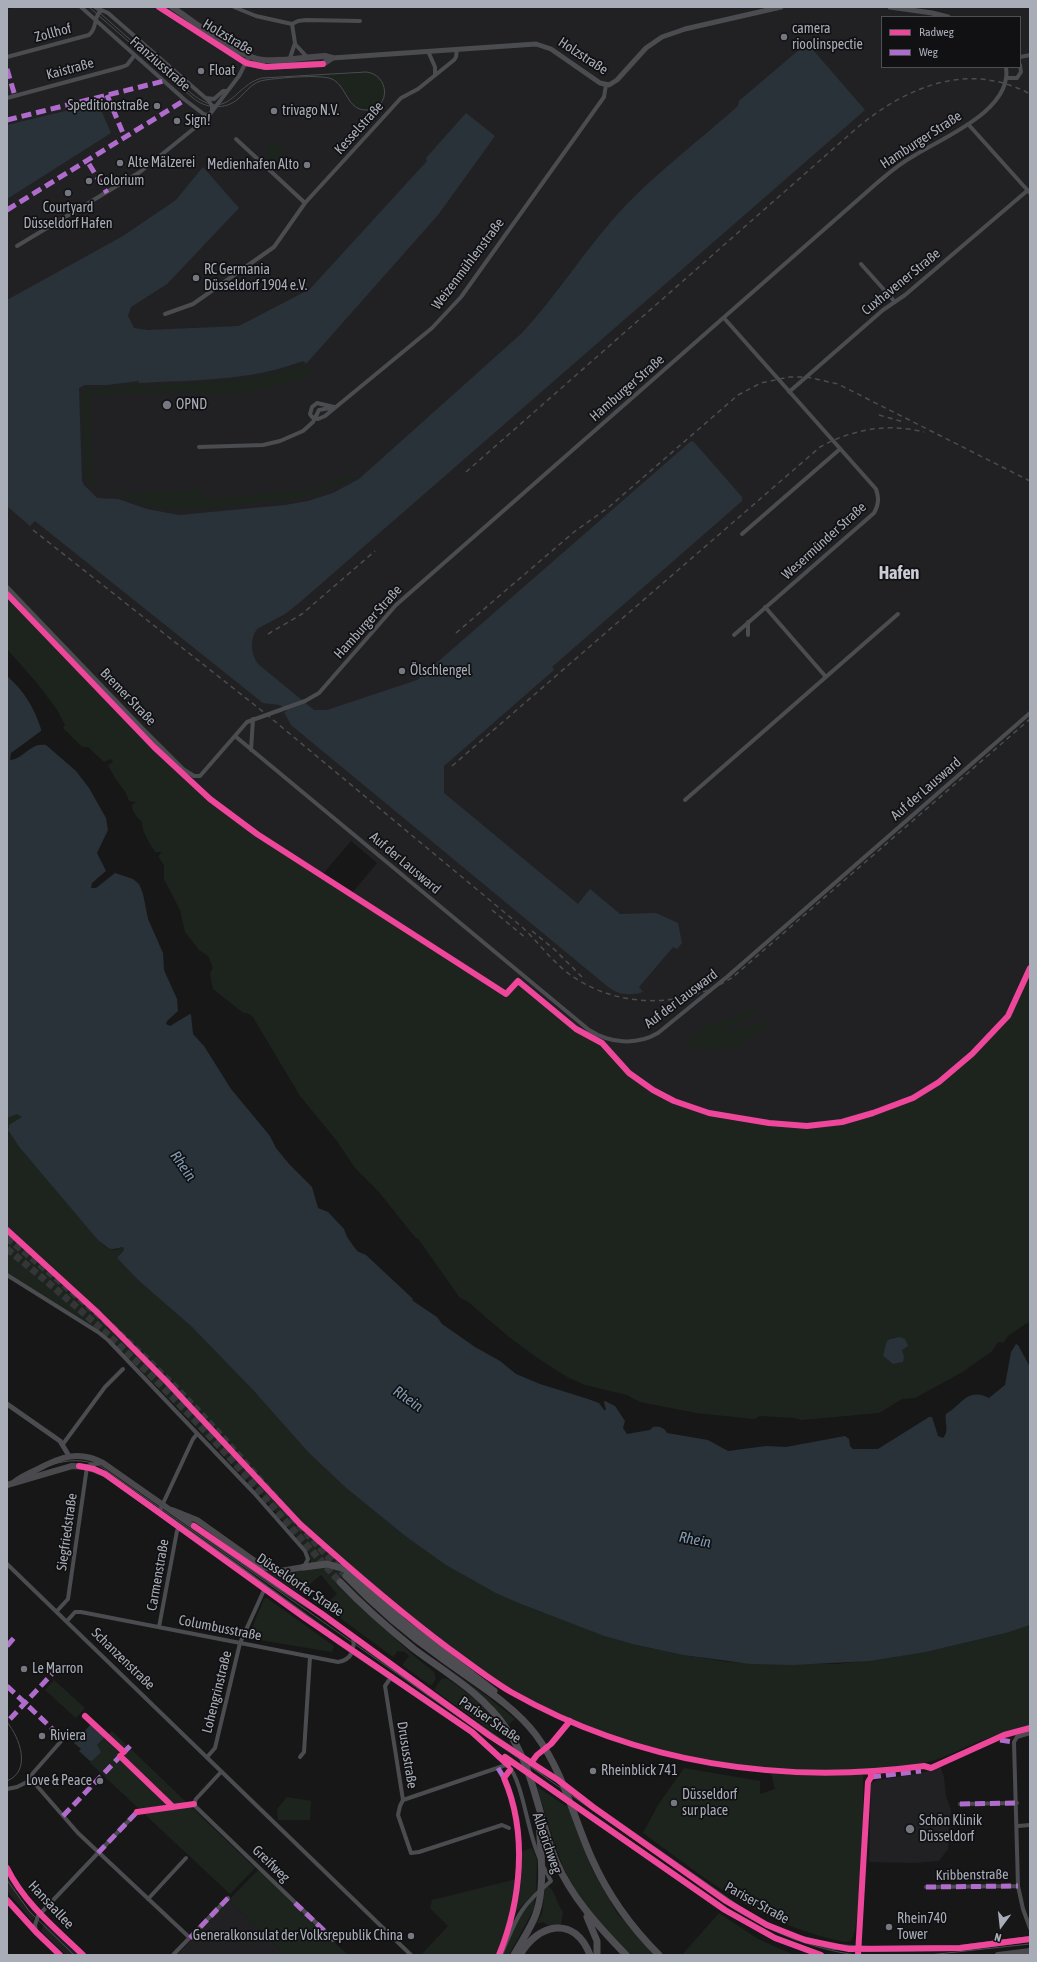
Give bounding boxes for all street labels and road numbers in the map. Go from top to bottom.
street label: Holzstraße [200,15,256,59]
street label: Zollhof [33,20,73,46]
street label: Franziusstraße [126,33,194,95]
street label: Holzstraße [555,34,611,78]
street label: Kaistraße [44,55,96,83]
street label: Kesselstraße [331,98,387,158]
street label: Hamburger Straße [877,108,965,172]
street label: Weizenmühlenstraße [428,215,508,313]
street label: Cuxhavener Straße [858,245,944,319]
street label: Hamburger Straße [586,351,668,425]
street label: Wesermünder Straße [778,499,870,583]
street label: Hamburger Straße [331,582,405,662]
street label: Bremer Straße [97,665,159,729]
street label: Auf der Lausward [887,754,965,824]
street label: Auf der Lausward [366,828,444,898]
street label: Auf der Lausward [641,966,721,1032]
street label: Siegfriedstraße [53,1492,81,1572]
street label: Carmenstraße [143,1538,173,1612]
street label: Düsseldorfer Straße [253,1550,347,1620]
street label: Columbusstraße [177,1612,263,1644]
street label: Schanzenstraße [88,1625,158,1693]
street label: Lohengrinstraße [199,1649,235,1735]
street label: Pariser Straße [456,1693,524,1747]
street label: Drususstraße [393,1720,421,1790]
street label: Alberichweg [529,1810,565,1876]
street label: Greifweg [249,1842,293,1886]
street label: Kribbenstraße [935,1866,1009,1884]
street label: Hansaallee [25,1878,77,1932]
street label: Pariser Straße [722,1878,792,1928]

